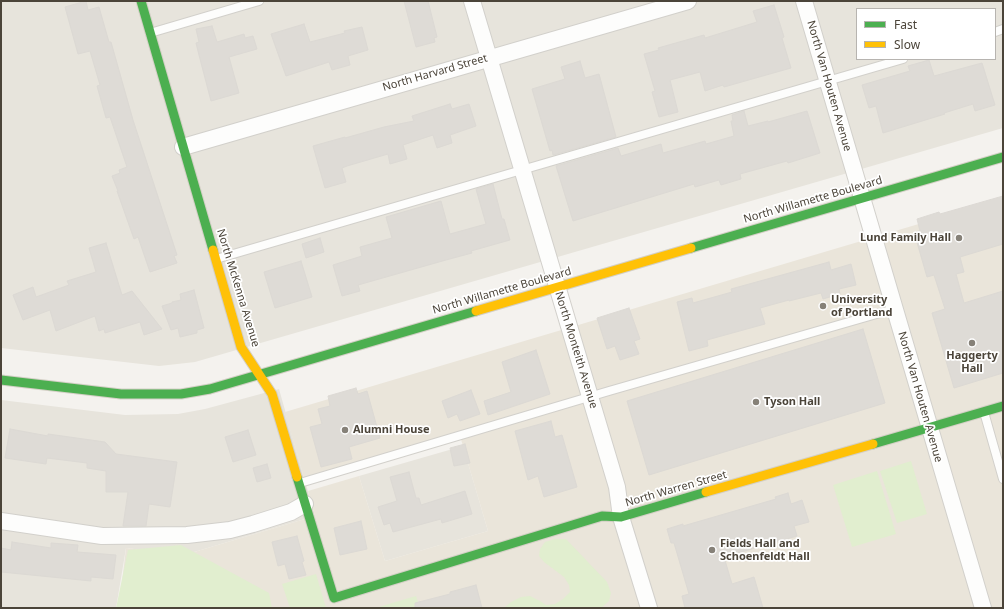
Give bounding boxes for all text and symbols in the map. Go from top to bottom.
legend [856,8,996,60]
text: Fast [894,16,917,33]
street label: North Van Houten Avenue [804,19,854,153]
text: Slow [894,36,920,53]
street label: North Harvard Street [381,52,489,94]
street label: North Willamette Boulevard [742,174,884,226]
street label: North McKenna Avenue [214,227,262,349]
place label: Lund Family Hall [860,231,951,245]
marker: Lund Family Hall [954,233,964,243]
street label: North Willamette Boulevard [431,265,573,317]
street label: North Monteith Avenue [552,290,600,410]
place label: University of Portland [831,293,892,319]
marker: University of Portland [818,301,828,311]
street label: North Van Houten Avenue [895,330,945,464]
marker: Haggerty Hall [967,338,977,348]
place label: Haggerty Hall [946,349,998,375]
place label: Tyson Hall [764,395,820,409]
marker: Tyson Hall [751,397,761,407]
place label: Alumni House [353,423,430,437]
marker: Alumni House [340,425,350,435]
street label: North Warren Street [624,468,728,510]
place label: Fields Hall and Schoenfeldt Hall [720,537,810,563]
marker: Fields Hall and Schoenfeldt Hall [707,545,717,555]

